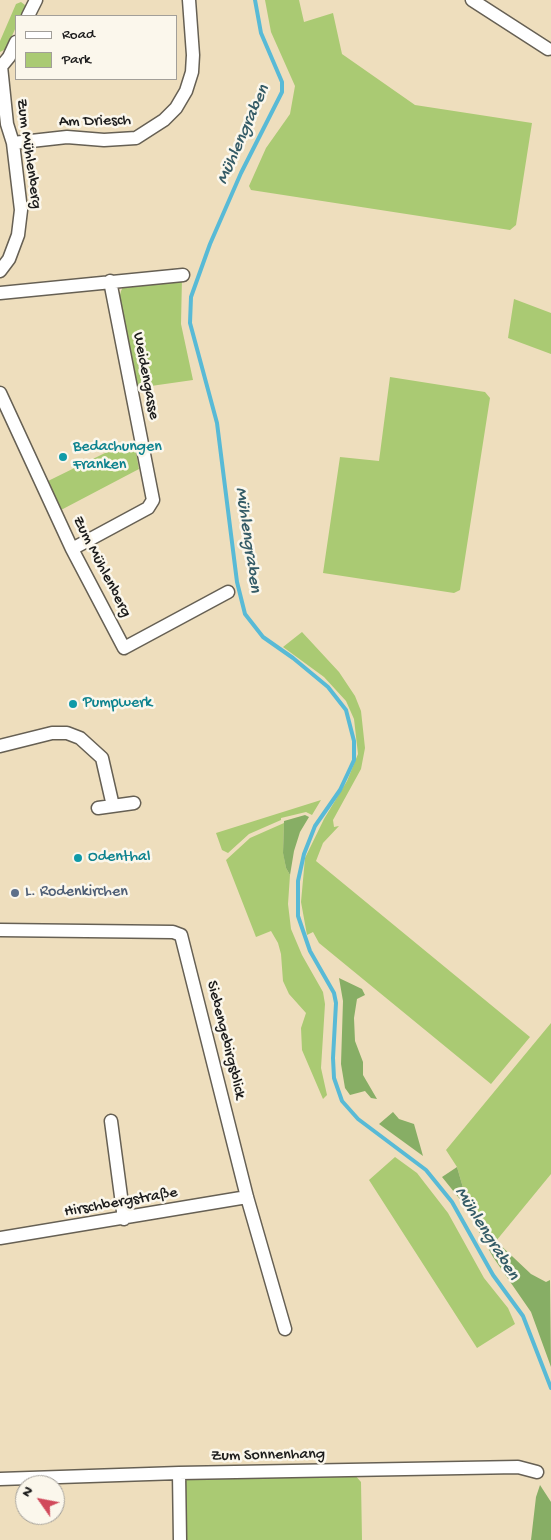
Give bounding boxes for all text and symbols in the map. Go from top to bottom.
legend [15,15,178,80]
text: Road [62,26,95,44]
text: Park [62,51,91,69]
water label: Mühlengraben [213,82,275,188]
street label: Zum Mühlenberg [11,98,45,210]
street label: Am Driesch [59,112,131,132]
street label: Weidengasse [127,331,163,421]
place label: Bedachungen Franken [73,438,162,476]
marker: Bedachungen Franken [57,451,69,463]
water label: Mühlengraben [229,486,265,594]
street label: Zum Mühlenberg [67,513,135,621]
place label: Pumpwerk [83,694,152,714]
marker: Pumpwerk [67,698,79,710]
place label: Odenthal [88,848,150,868]
marker: Odenthal [72,852,84,864]
place label: L. Rodenkirchen [25,883,128,903]
marker: L. Rodenkirchen [9,887,21,899]
street label: Siebengebirgsblick [201,979,249,1101]
water label: Mühlengraben [449,1183,523,1285]
street label: Hirschbergstraße [63,1184,179,1222]
street label: Zum Sonnenhang [211,1445,325,1467]
north arrow [15,1475,65,1525]
text: N [18,1484,37,1501]

